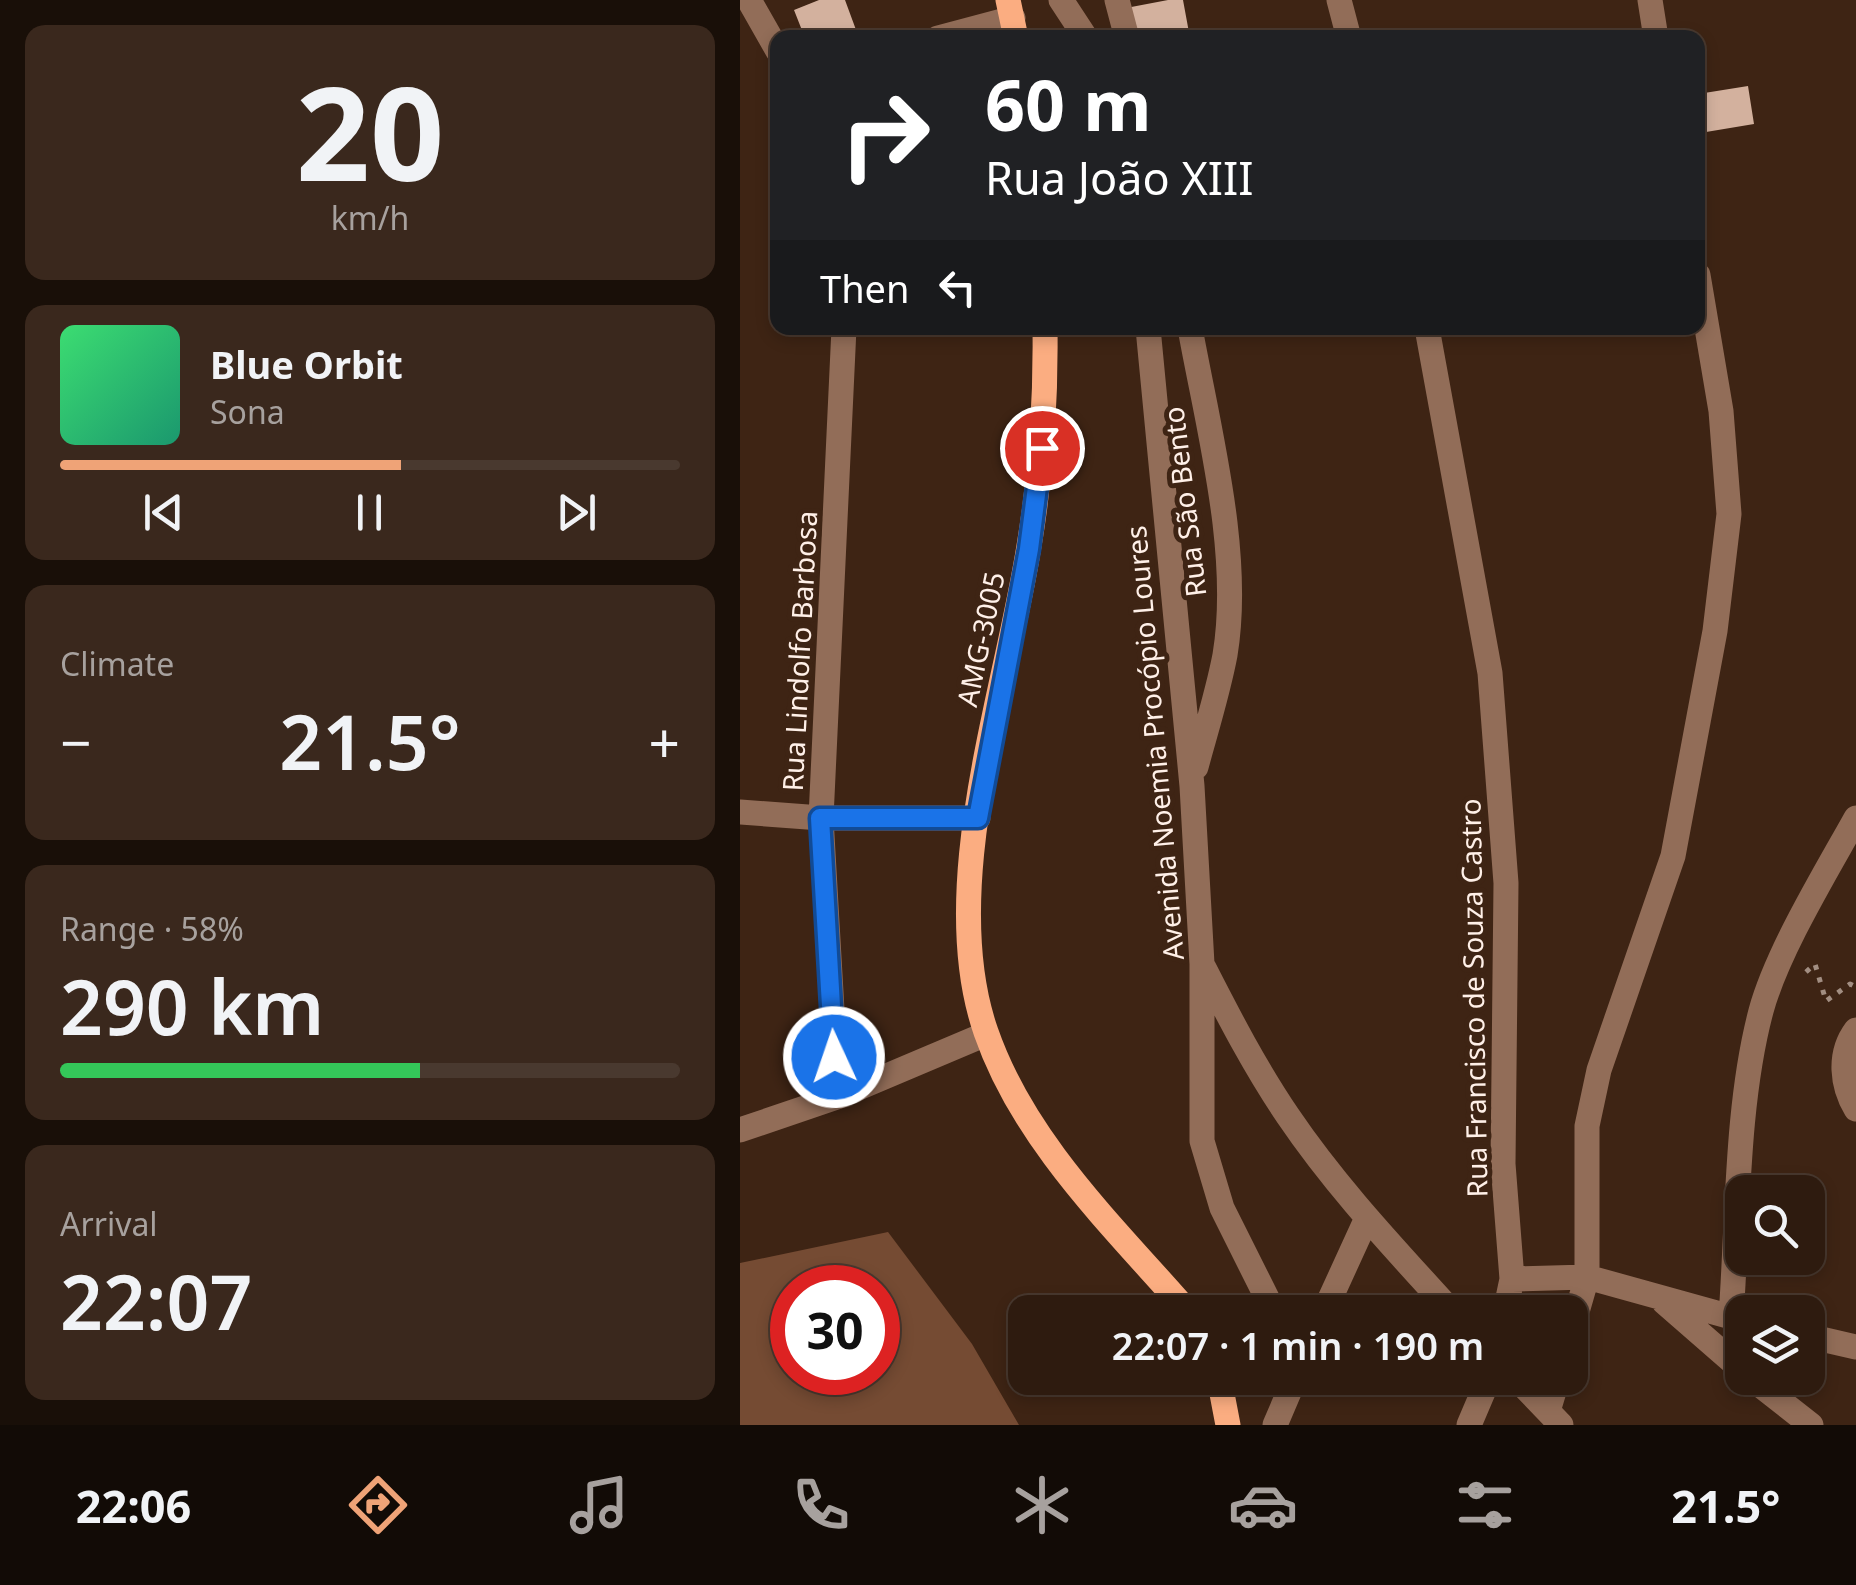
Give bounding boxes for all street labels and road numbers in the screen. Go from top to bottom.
street label: Rua São Bento [1153,405,1215,599]
street label: Rua Lindolfo Barbosa [773,510,825,792]
street label: Avenida Noemia Procópio Loures [1116,524,1192,962]
street label: AMG-3005 [947,568,1013,710]
street label: Rua Francisco de Souza Castro [1451,798,1495,1198]

